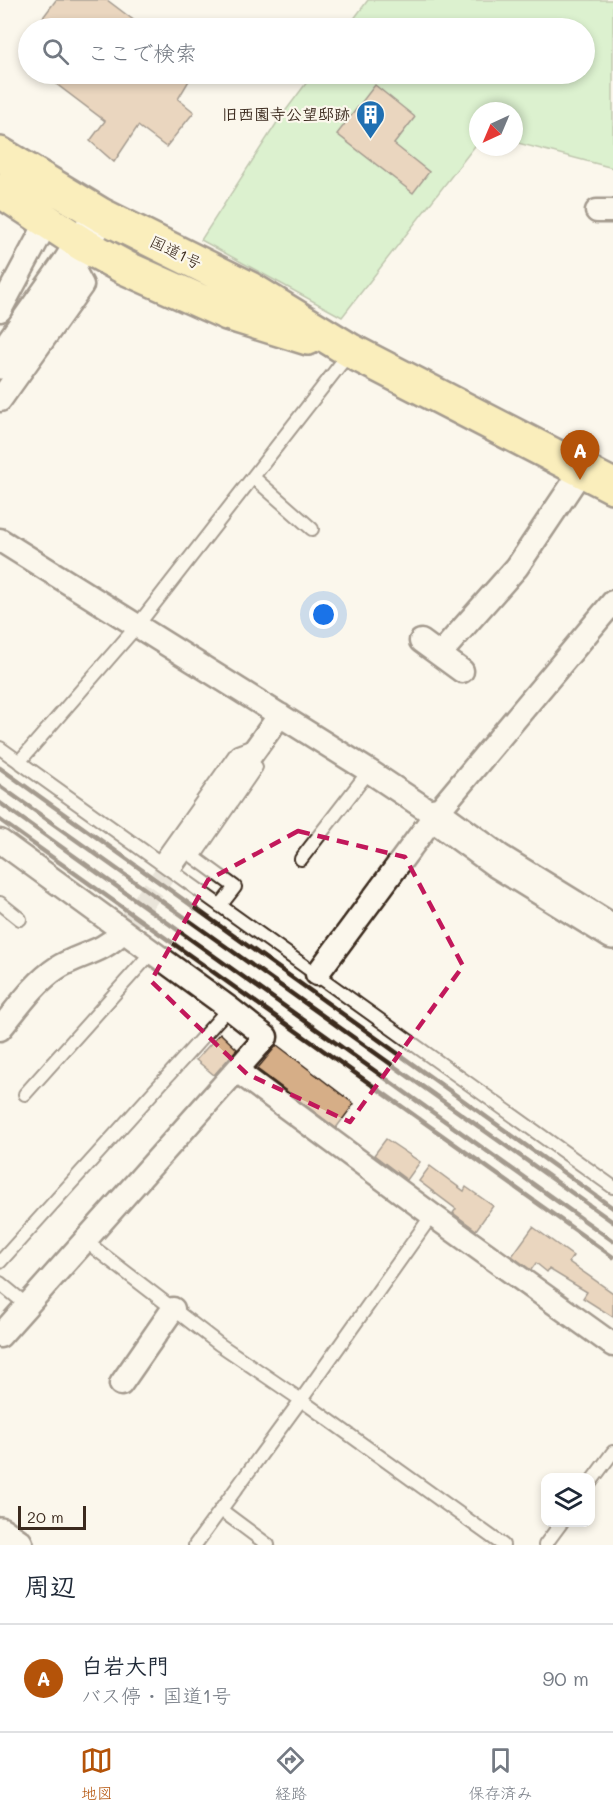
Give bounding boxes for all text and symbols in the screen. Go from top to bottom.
search box [18,18,595,84]
icon: search [39,35,72,68]
text: ここで検索 [87,38,197,67]
building icon: 旧西園寺公望邸跡 [355,98,387,140]
north arrow [469,102,523,156]
place label: 旧西園寺公望邸跡 [222,103,350,124]
street label: 国道1号 [147,230,206,273]
pin: A [560,430,600,480]
your location [309,600,338,629]
map controls [541,1473,595,1527]
button: layers [541,1473,595,1527]
scale bar [18,1503,86,1530]
text: 20 m [27,1506,64,1527]
text: 周辺 [24,1569,76,1603]
text: 白岩大門 [81,1651,169,1680]
text: A [37,1665,50,1691]
text: 90 m [543,1665,589,1691]
text: バス停 · 国道1号 [81,1682,231,1708]
tab: 地図 [80,1744,113,1804]
tab: 経路 [274,1744,307,1804]
tab: 保存済み [468,1744,532,1804]

